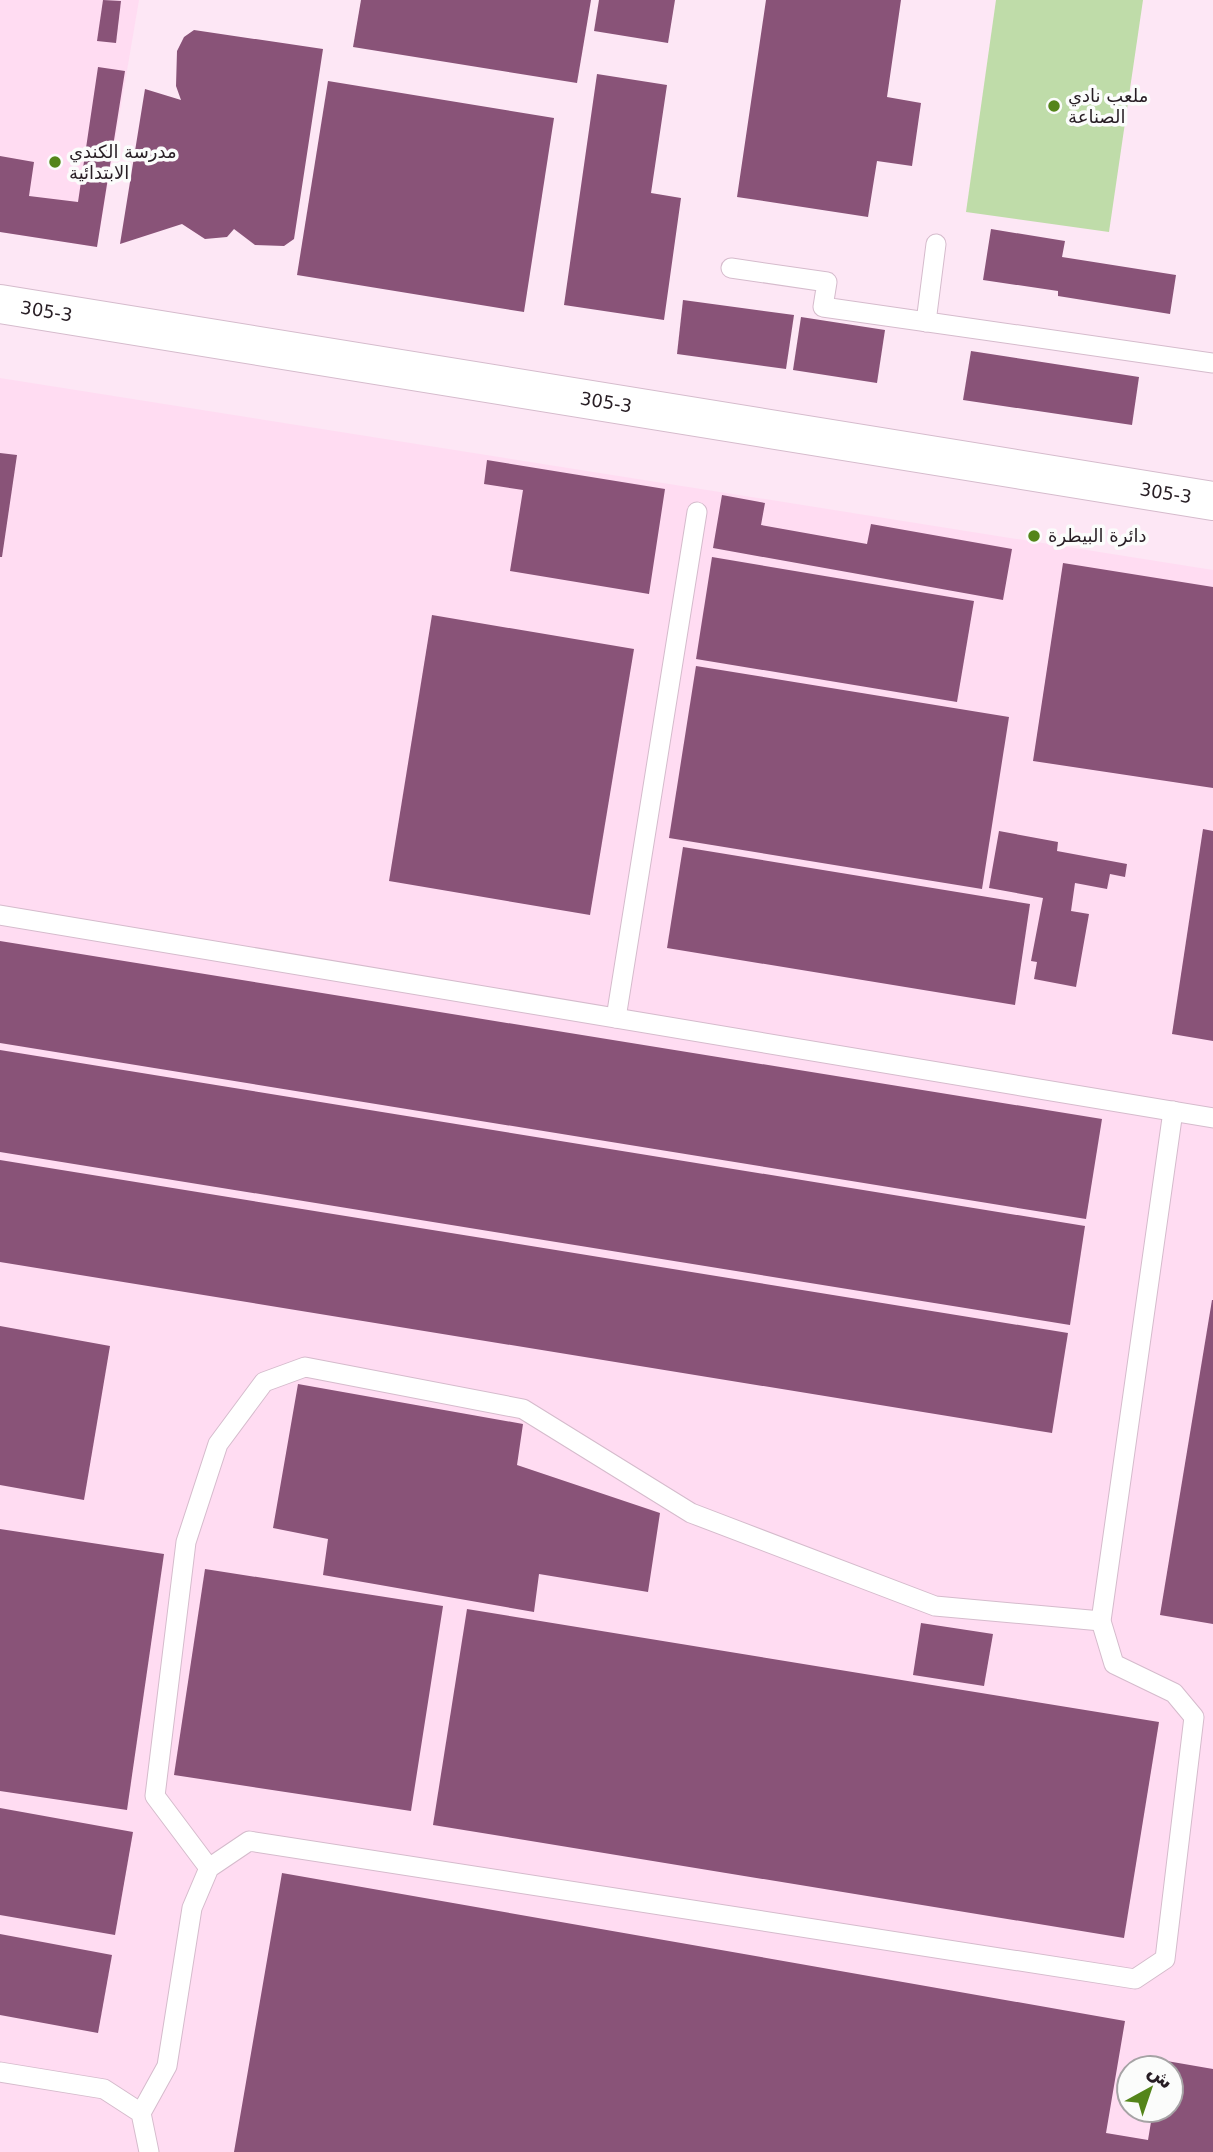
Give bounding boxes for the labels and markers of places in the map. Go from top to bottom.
place label: ملعب نادي الصناعة [1068,85,1148,127]
marker: ملعب نادي الصناعة [1046,98,1062,114]
place label: مدرسة الكندي الابتدائية [69,141,177,183]
marker: مدرسة الكندي الابتدائية [47,154,63,170]
place label: دائرة البيطرة [1048,525,1147,547]
marker: دائرة البيطرة [1026,528,1042,544]

